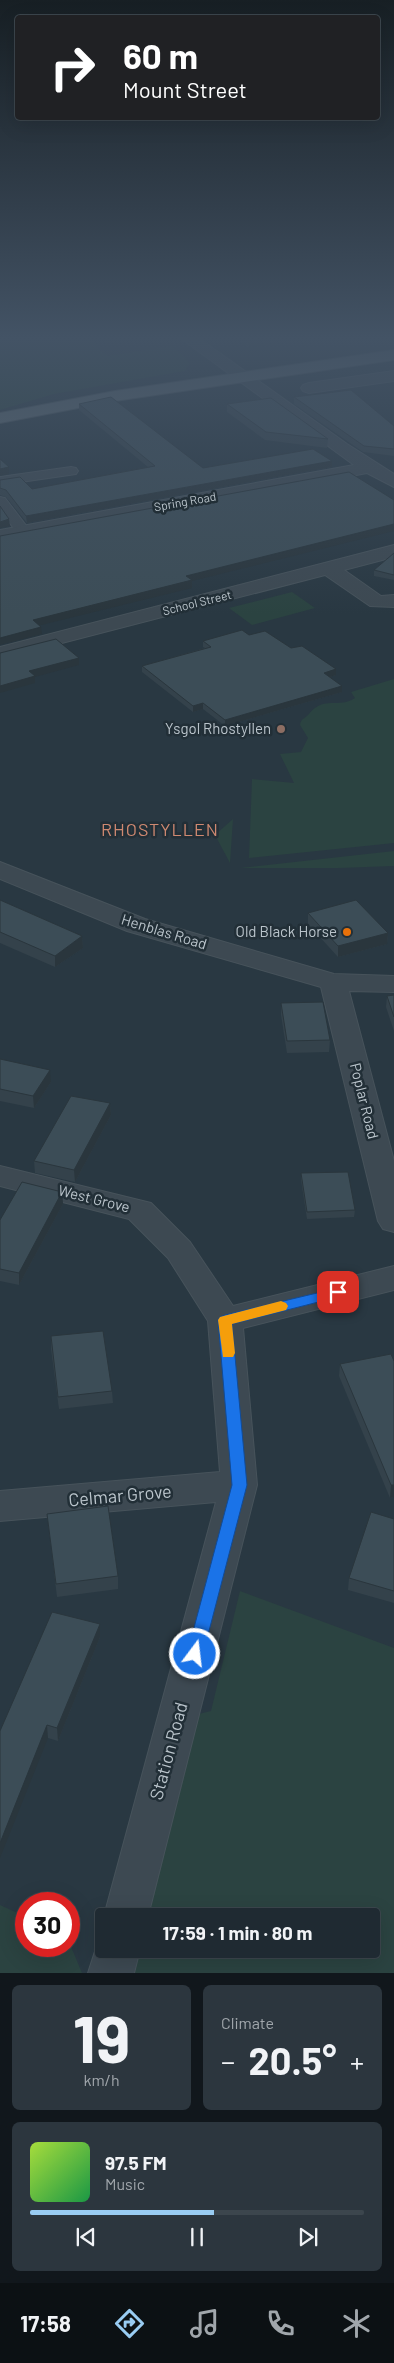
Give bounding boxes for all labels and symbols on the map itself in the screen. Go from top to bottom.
street label: Spring Road [153,489,217,513]
street label: School Street [161,587,233,617]
place label: Ysgol Rhostyllen [165,719,271,737]
marker: Ysgol Rhostyllen [275,723,287,735]
district label: RHOSTYLLEN [101,818,219,840]
street label: Henblas Road [119,909,209,953]
place label: Old Black Horse [236,922,337,940]
marker: Old Black Horse [341,926,353,938]
street label: Poplar Road [347,1061,383,1141]
street label: West Grove [57,1180,132,1216]
pin [317,1271,359,1313]
street label: Celmar Grove [67,1480,173,1510]
position arrow [168,1627,220,1679]
street label: Station Road [144,1699,192,1802]
speed limit sign: 30 [15,1892,80,1957]

